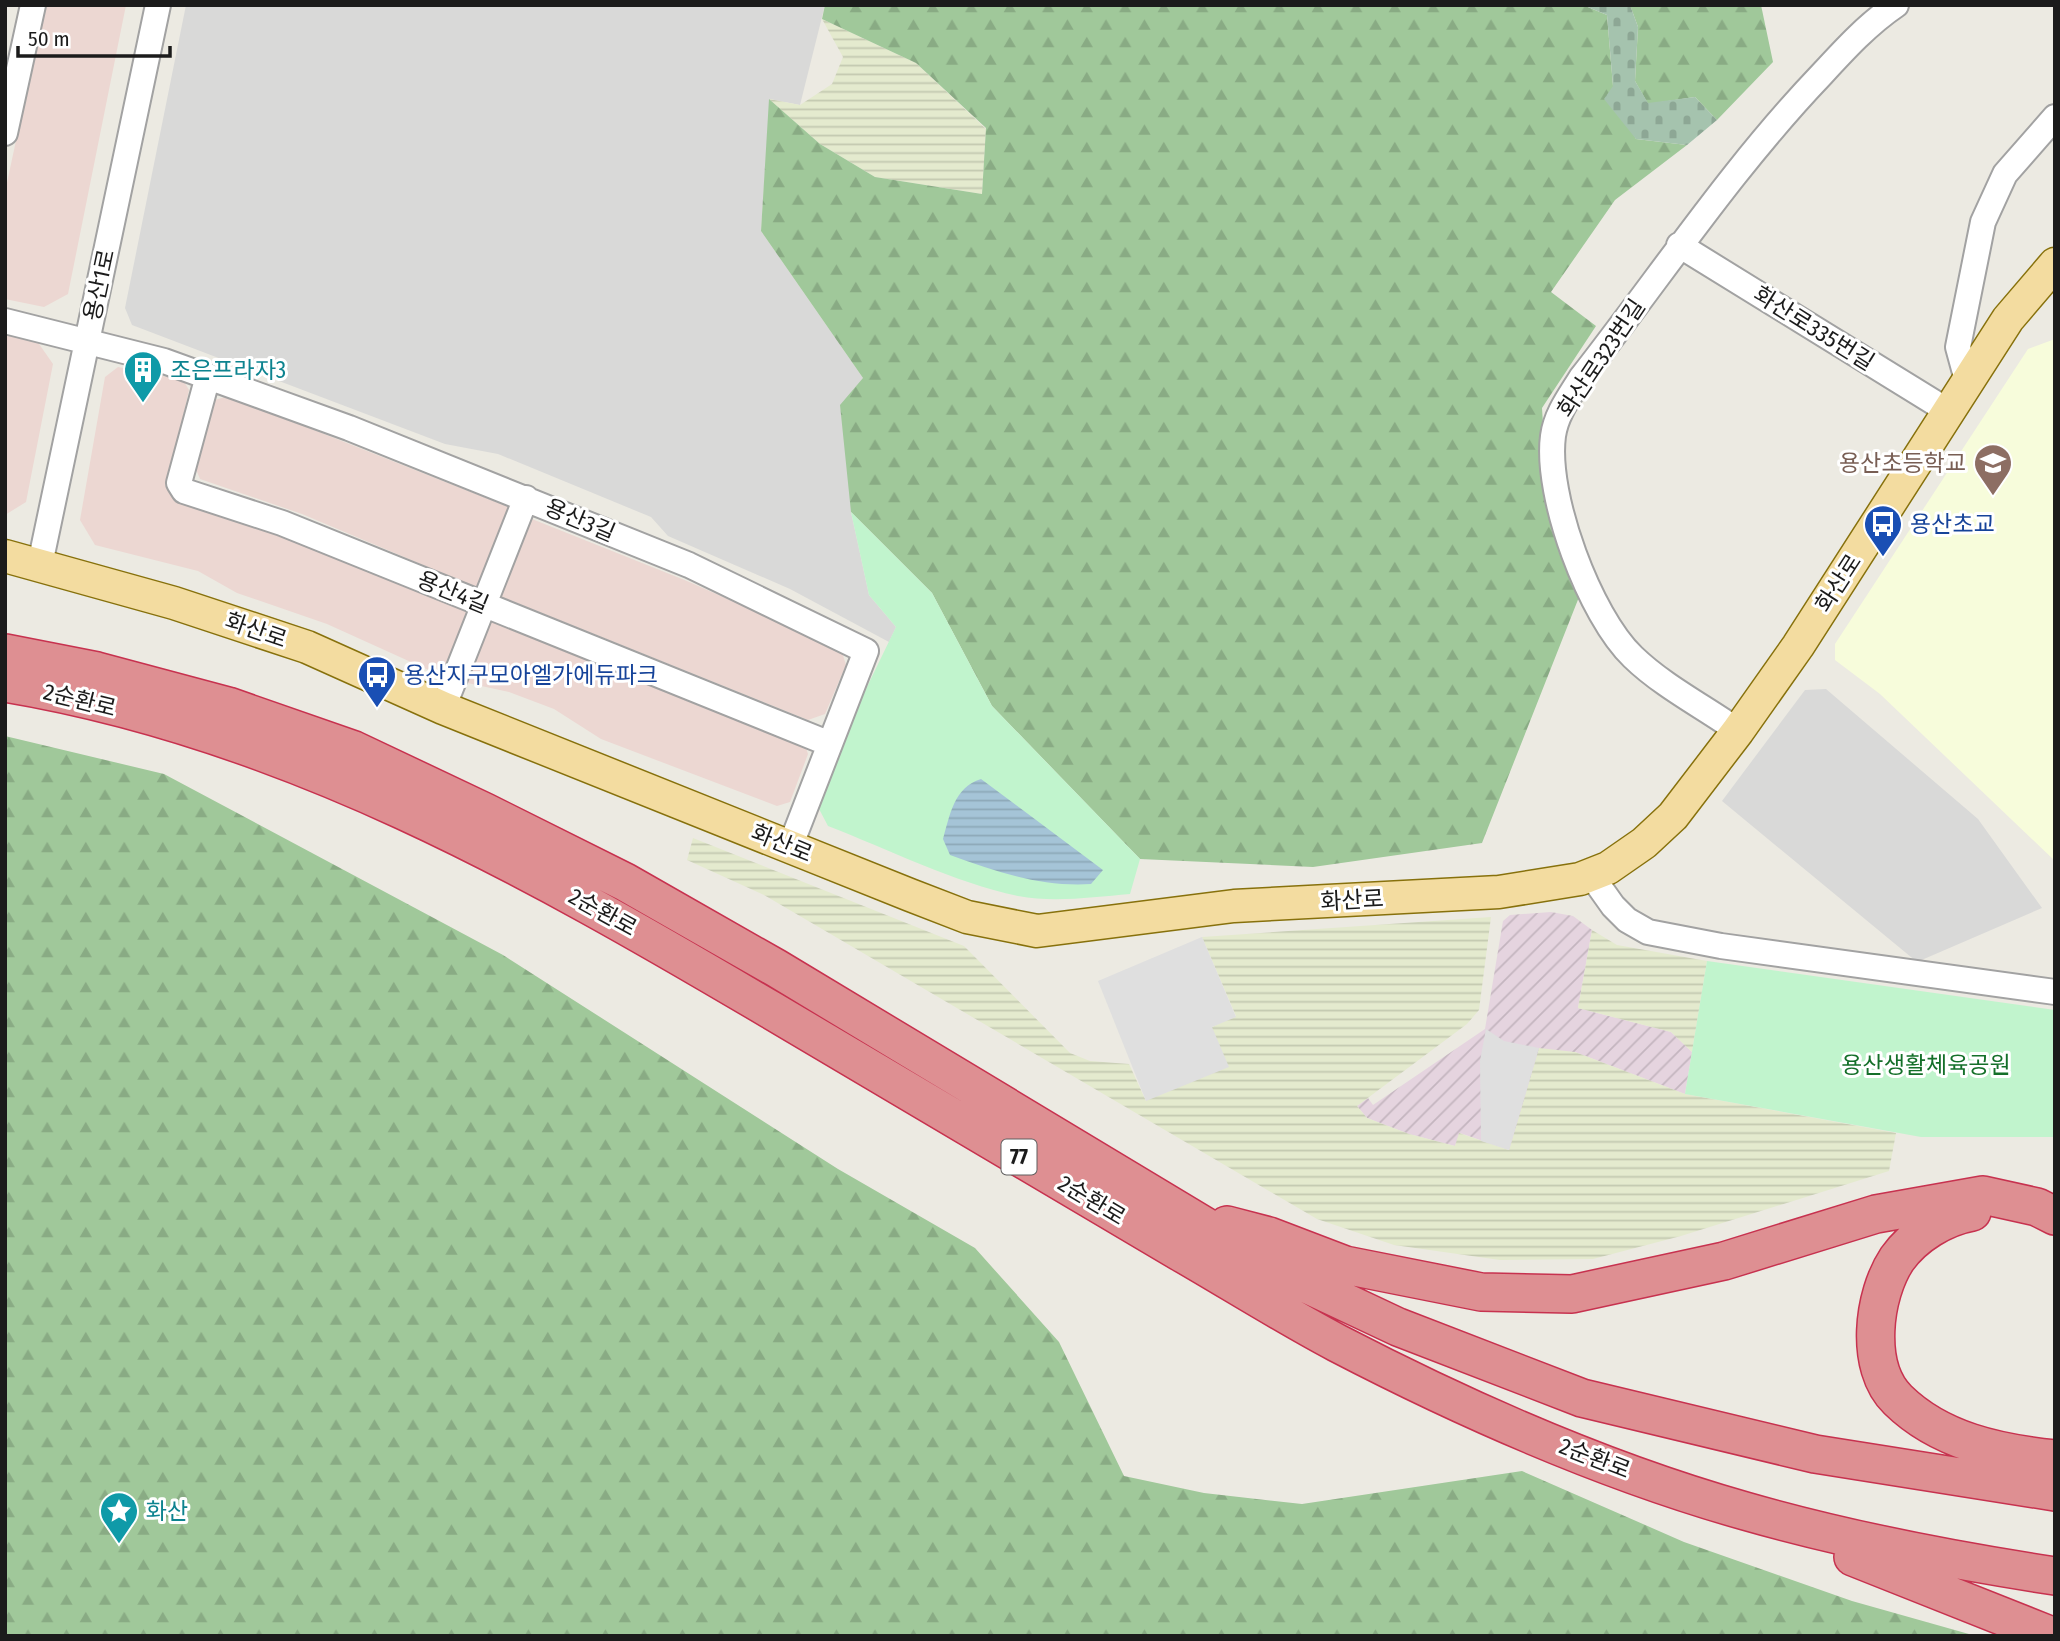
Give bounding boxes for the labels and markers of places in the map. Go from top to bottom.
building icon: 조은프라자3 [122,349,164,404]
place label: 조은프라자3 [170,356,286,384]
school or university icon: 용산초등학교 [1972,442,2014,497]
place label: 용산초등학교 [1839,449,1966,477]
bus stop icon: 용산초교 [1862,503,1904,558]
place label: 용산초교 [1910,510,1995,538]
bus stop icon: 용산지구모아엘가에듀파크 [356,654,398,709]
place label: 용산지구모아엘가에듀파크 [404,661,658,689]
place icon: 화산 [98,1490,140,1545]
place label: 화산 [146,1497,188,1525]

